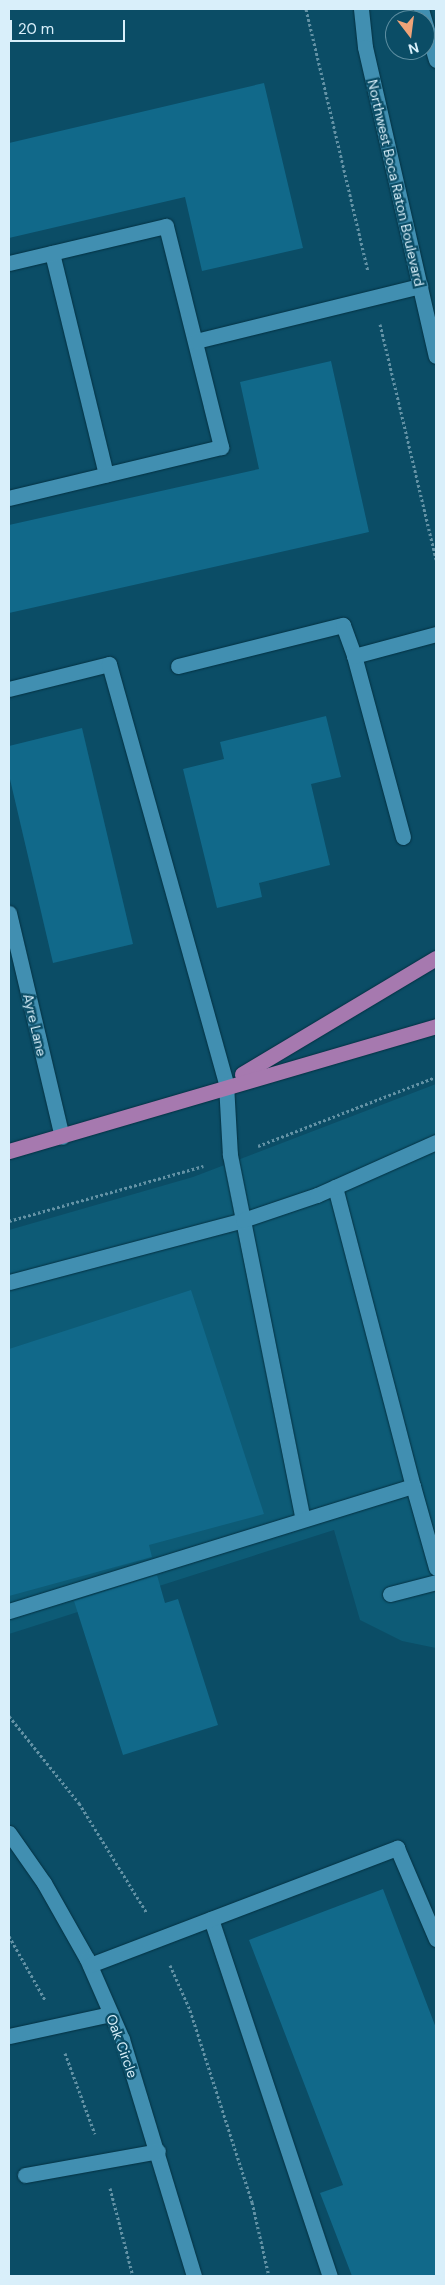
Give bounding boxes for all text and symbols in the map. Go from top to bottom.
scale bar [12,10,128,42]
north arrow [385,10,435,60]
text: 20 m [18,19,54,39]
text: N [406,39,421,59]
street label: Northwest Boca Raton Boulevard [364,78,428,288]
street label: Ayre Lane [20,992,50,1058]
street label: Oak Circle [103,2012,141,2080]

